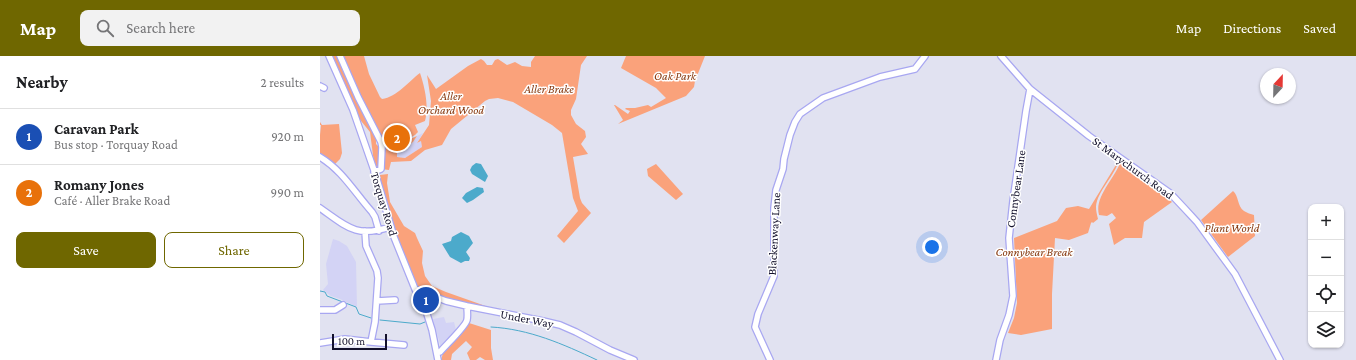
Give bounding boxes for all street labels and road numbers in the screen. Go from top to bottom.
street label: St Marychurch Road [1090,134,1177,202]
street label: Connybear Lane [1004,149,1028,229]
street label: Torquay Road [368,170,401,238]
street label: Blackenway Lane [765,192,783,276]
street label: Under Way [499,307,555,331]

